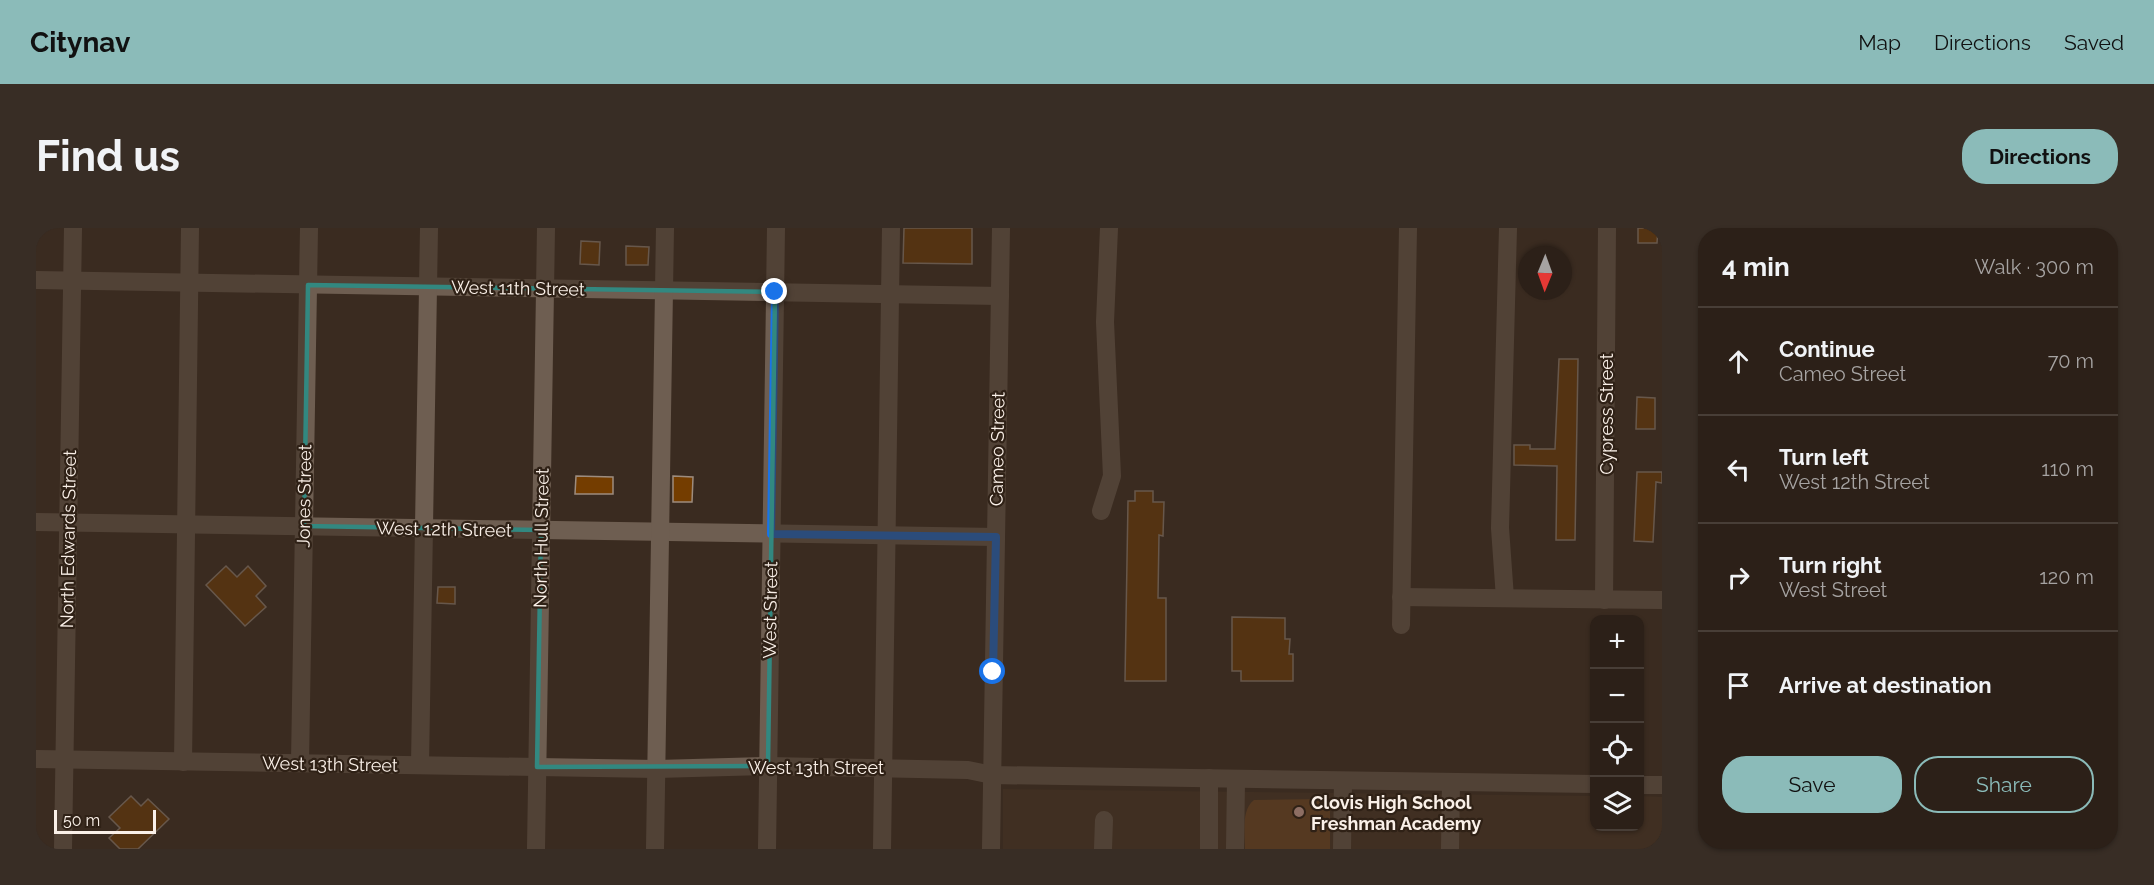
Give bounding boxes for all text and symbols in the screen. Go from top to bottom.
text: Citynav [30,26,130,59]
text: Map [1858,30,1901,55]
text: Directions [1934,30,2031,55]
text: Saved [2064,30,2124,55]
button: Directions [1962,129,2118,184]
text: Find us [36,132,180,181]
north arrow [1518,246,1572,300]
text: 4 min [1722,252,1790,282]
text: Walk · 300 m [1975,255,2094,279]
street label: West 11th Street [451,276,585,300]
route end [761,278,787,304]
text: Continue [1779,336,1875,362]
icon: ahead [1722,345,1755,378]
text: 70 m [2048,349,2094,373]
street label: Cypress Street [1596,353,1617,475]
text: Cameo Street [1779,362,1906,386]
street label: Cameo Street [986,392,1008,506]
street label: Jones Street [293,444,315,548]
text: Turn left [1779,444,1869,470]
street label: North Edwards Street [56,450,80,628]
icon: left [1722,453,1755,486]
text: 110 m [2041,457,2094,481]
street label: North Hull Street [529,468,553,608]
text: West 12th Street [1779,470,1930,494]
street label: West 12th Street [376,517,512,541]
text: Turn right [1779,552,1882,578]
street label: West Street [759,561,781,659]
icon: right [1722,561,1755,594]
text: 120 m [2039,565,2094,589]
text: West Street [1779,578,1887,602]
map controls [1590,615,1644,831]
button: + [1590,615,1644,669]
route start [979,658,1005,684]
button: − [1590,669,1644,723]
icon: arrive [1722,669,1755,702]
text: Arrive at destination [1779,672,1992,698]
button: locate [1590,723,1644,777]
street label: West 13th Street [262,752,398,776]
button: Save [1722,756,1902,813]
button: Share [1914,756,2094,813]
street label: West 13th Street [748,757,884,778]
button: layers [1590,777,1644,831]
place label: Clovis High School Freshman Academy [1311,792,1481,834]
marker: Clovis High School Freshman Academy [1292,805,1306,819]
scale bar [54,807,156,834]
text: 50 m [63,811,100,830]

